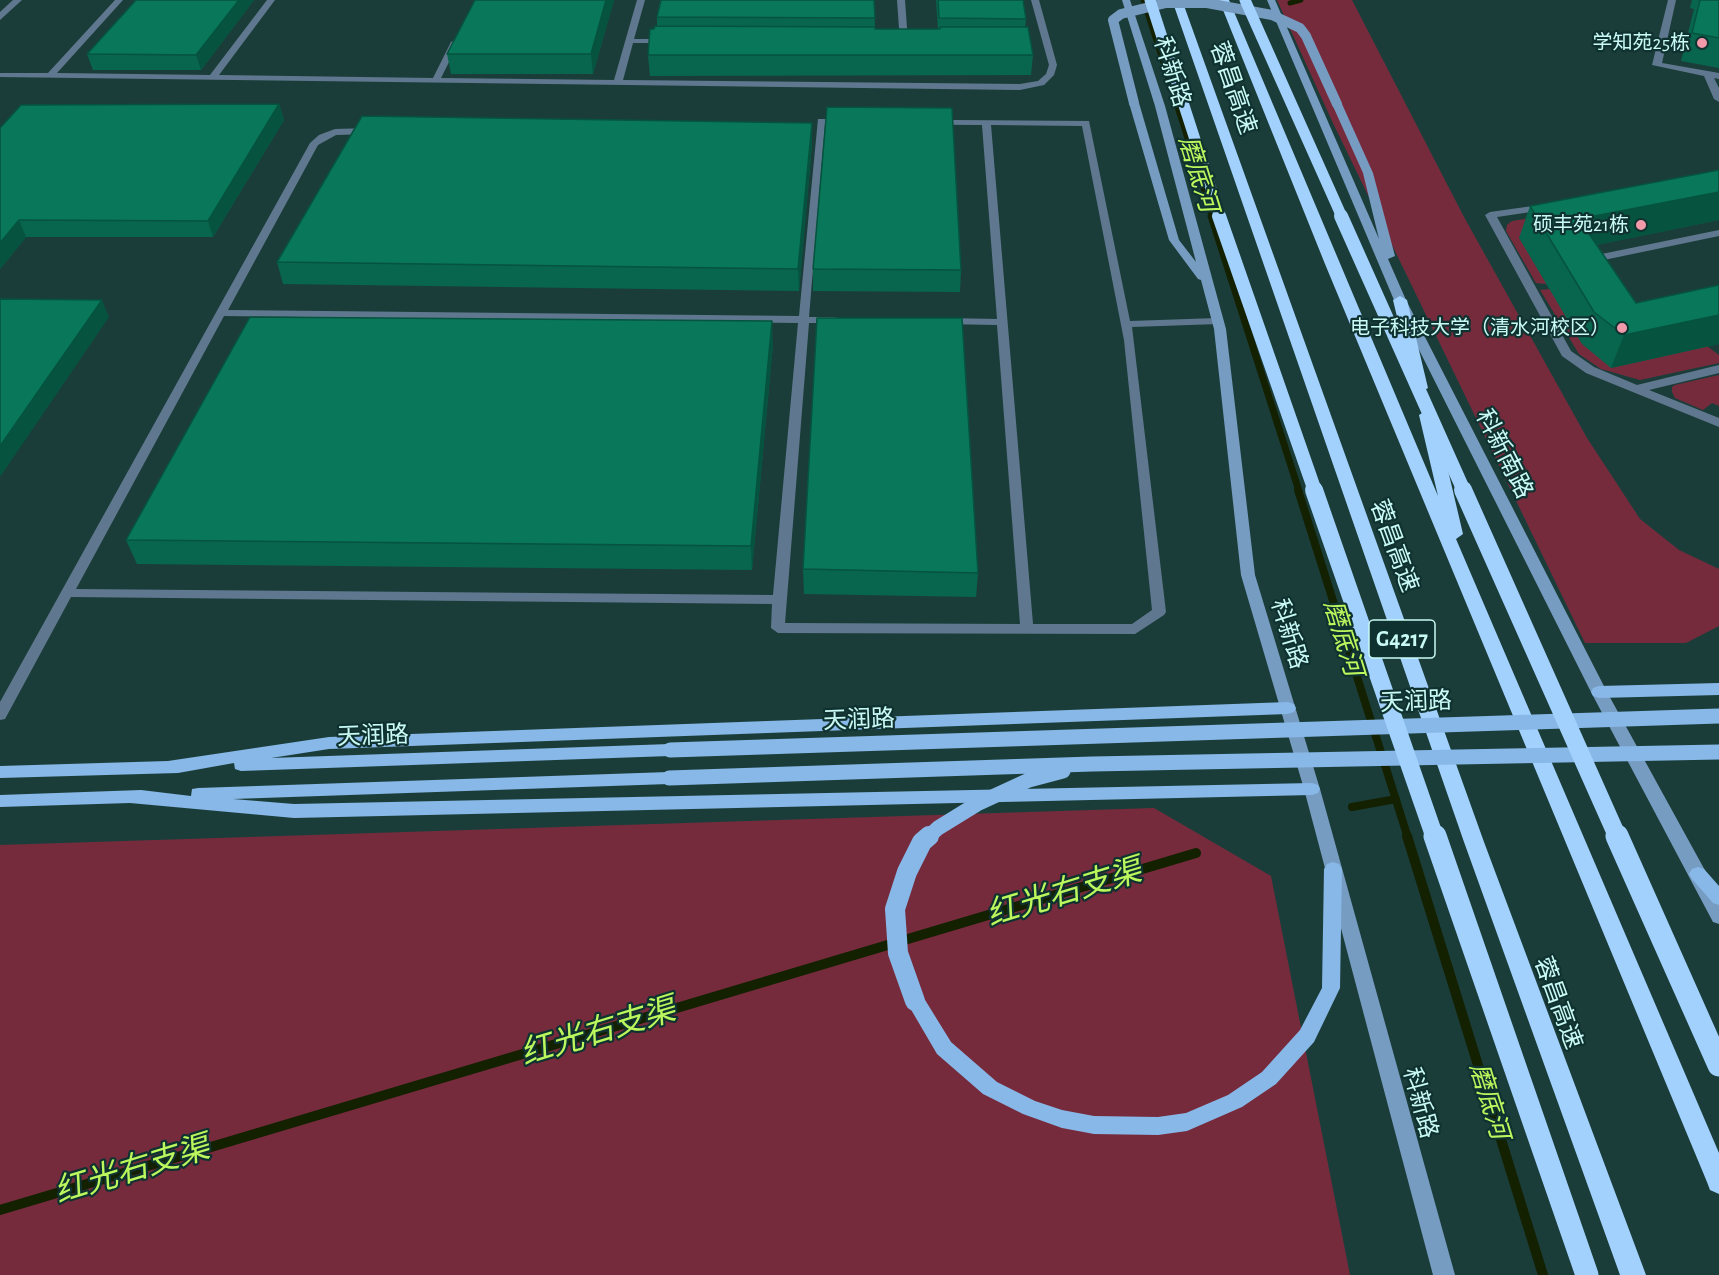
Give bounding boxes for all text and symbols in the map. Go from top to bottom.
place label: 学知苑25栋 [1593,31,1690,55]
street label: 科新路 [1148,33,1196,111]
marker: 学知苑25栋 [1695,36,1709,50]
street label: 蓉昌高速 [1204,38,1262,138]
water label: 磨底河 [1172,132,1224,216]
place label: 硕丰苑21栋 [1533,213,1629,237]
marker: 硕丰苑21栋 [1634,218,1648,232]
place label: 电子科技大学（清水河校区） [1350,316,1610,340]
marker: 电子科技大学（清水河校区） [1615,321,1629,335]
street label: 科新南路 [1469,405,1539,503]
street label: 蓉昌高速 [1364,496,1424,596]
street label: 科新路 [1265,595,1313,673]
water label: 磨底河 [1317,596,1369,680]
road number: G4217 [1369,620,1435,658]
street label: 天润路 [1380,686,1452,718]
street label: 天润路 [823,704,895,736]
street label: 天润路 [337,720,409,752]
water label: 红光右支渠 [982,851,1146,935]
street label: 蓉昌高速 [1528,953,1588,1053]
water label: 红光右支渠 [516,990,680,1074]
water label: 磨底河 [1463,1059,1515,1143]
street label: 科新路 [1397,1064,1443,1142]
water label: 红光右支渠 [50,1128,214,1212]

